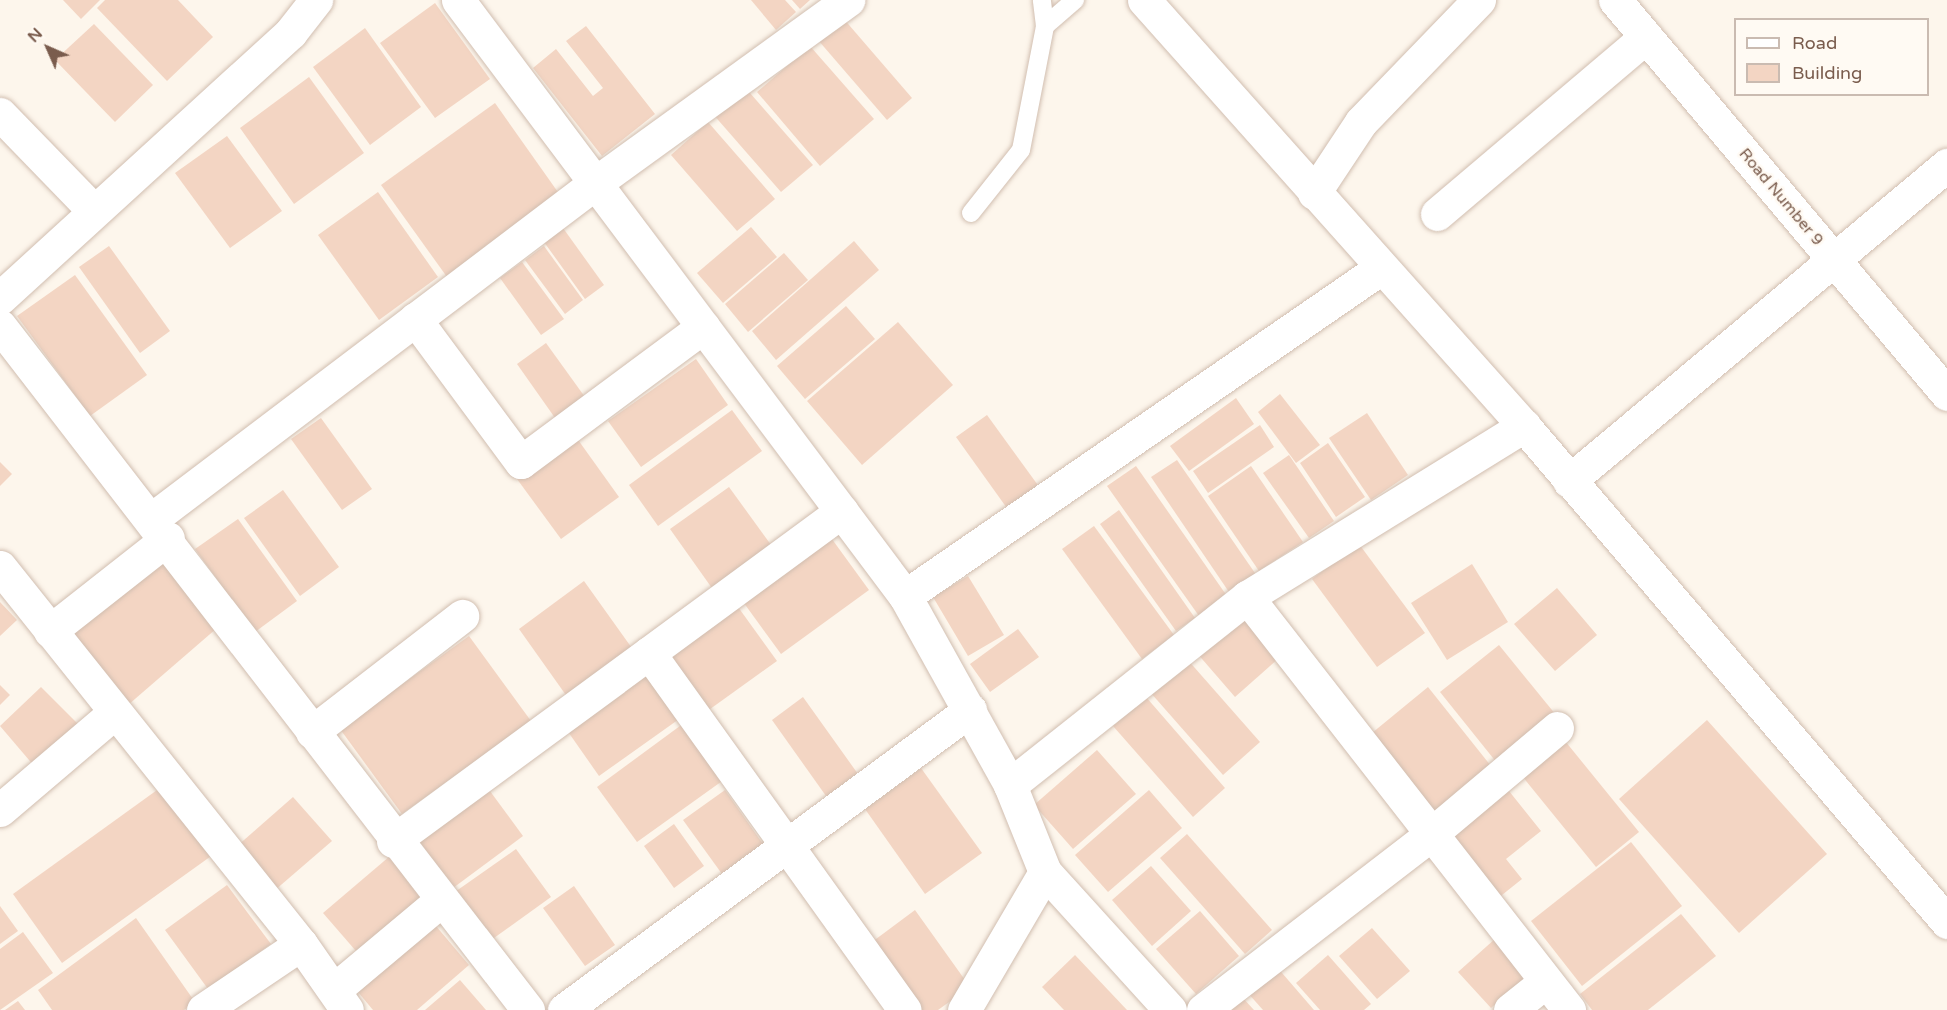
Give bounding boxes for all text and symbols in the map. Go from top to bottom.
north arrow [18,18,78,78]
legend [1734,18,1929,96]
text: N [24,24,47,47]
text: Road [1792,32,1837,54]
text: Building [1792,62,1862,84]
street label: Road Number 9 [1735,145,1827,249]

